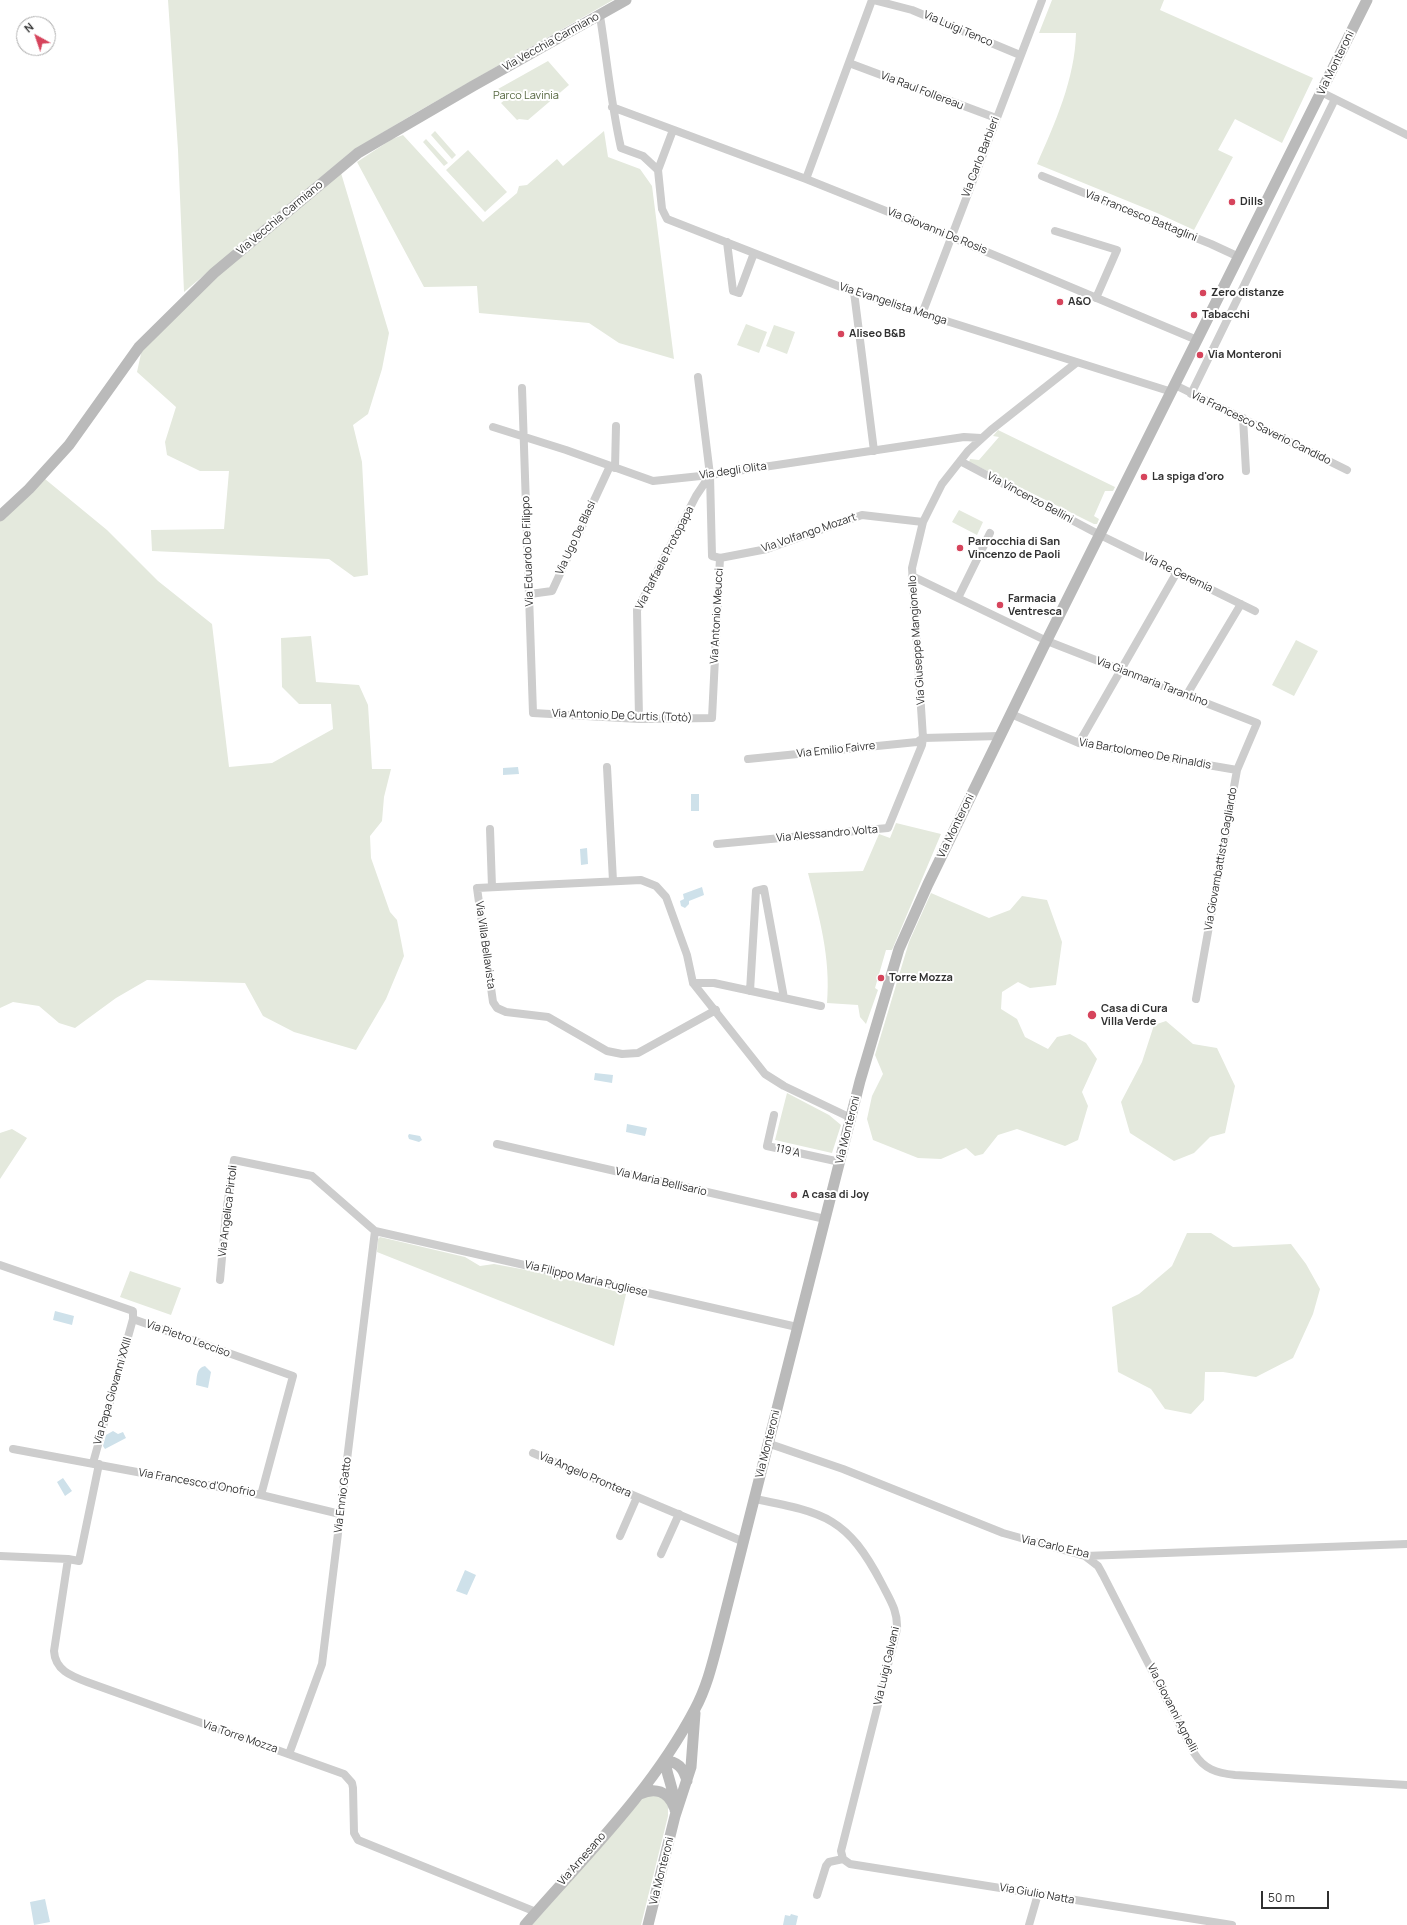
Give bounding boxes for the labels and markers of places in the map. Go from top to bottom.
place label: Dills [1240,195,1263,209]
marker: Dills [1227,197,1237,207]
place label: Zero distanze [1211,286,1284,300]
marker: Zero distanze [1198,288,1208,298]
place label: A&O [1068,295,1091,309]
marker: A&O [1055,297,1065,307]
place label: Tabacchi [1202,308,1250,322]
marker: Tabacchi [1189,310,1199,320]
place label: Aliseo B&B [849,327,905,341]
marker: Aliseo B&B [836,329,846,339]
place label: Via Monteroni [1208,348,1282,362]
marker: Via Monteroni [1195,350,1205,360]
place label: La spiga d'oro [1152,470,1224,484]
marker: La spiga d'oro [1139,472,1149,482]
place label: Parrocchia di San Vincenzo de Paoli [968,535,1060,561]
marker: Parrocchia di San Vincenzo de Paoli [955,543,965,553]
place label: Farmacia Ventresca [1008,592,1062,618]
marker: Farmacia Ventresca [995,600,1005,610]
place label: Torre Mozza [889,971,953,985]
marker: Torre Mozza [876,973,886,983]
place label: Casa di Cura Villa Verde [1101,1002,1168,1028]
marker: Casa di Cura Villa Verde [1086,1009,1098,1021]
place label: A casa di Joy [802,1188,869,1202]
marker: A casa di Joy [789,1190,799,1200]

